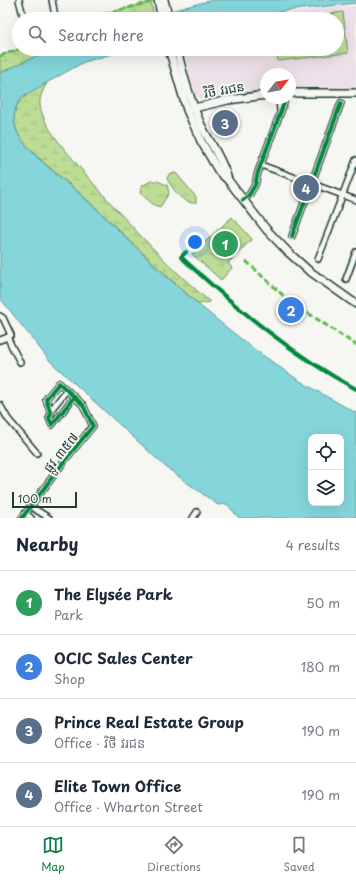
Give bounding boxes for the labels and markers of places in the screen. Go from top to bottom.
pin: 3 [212,108,238,138]
pin: 4 [293,173,319,203]
pin: 1 [212,229,238,259]
pin: 2 [278,295,304,325]

